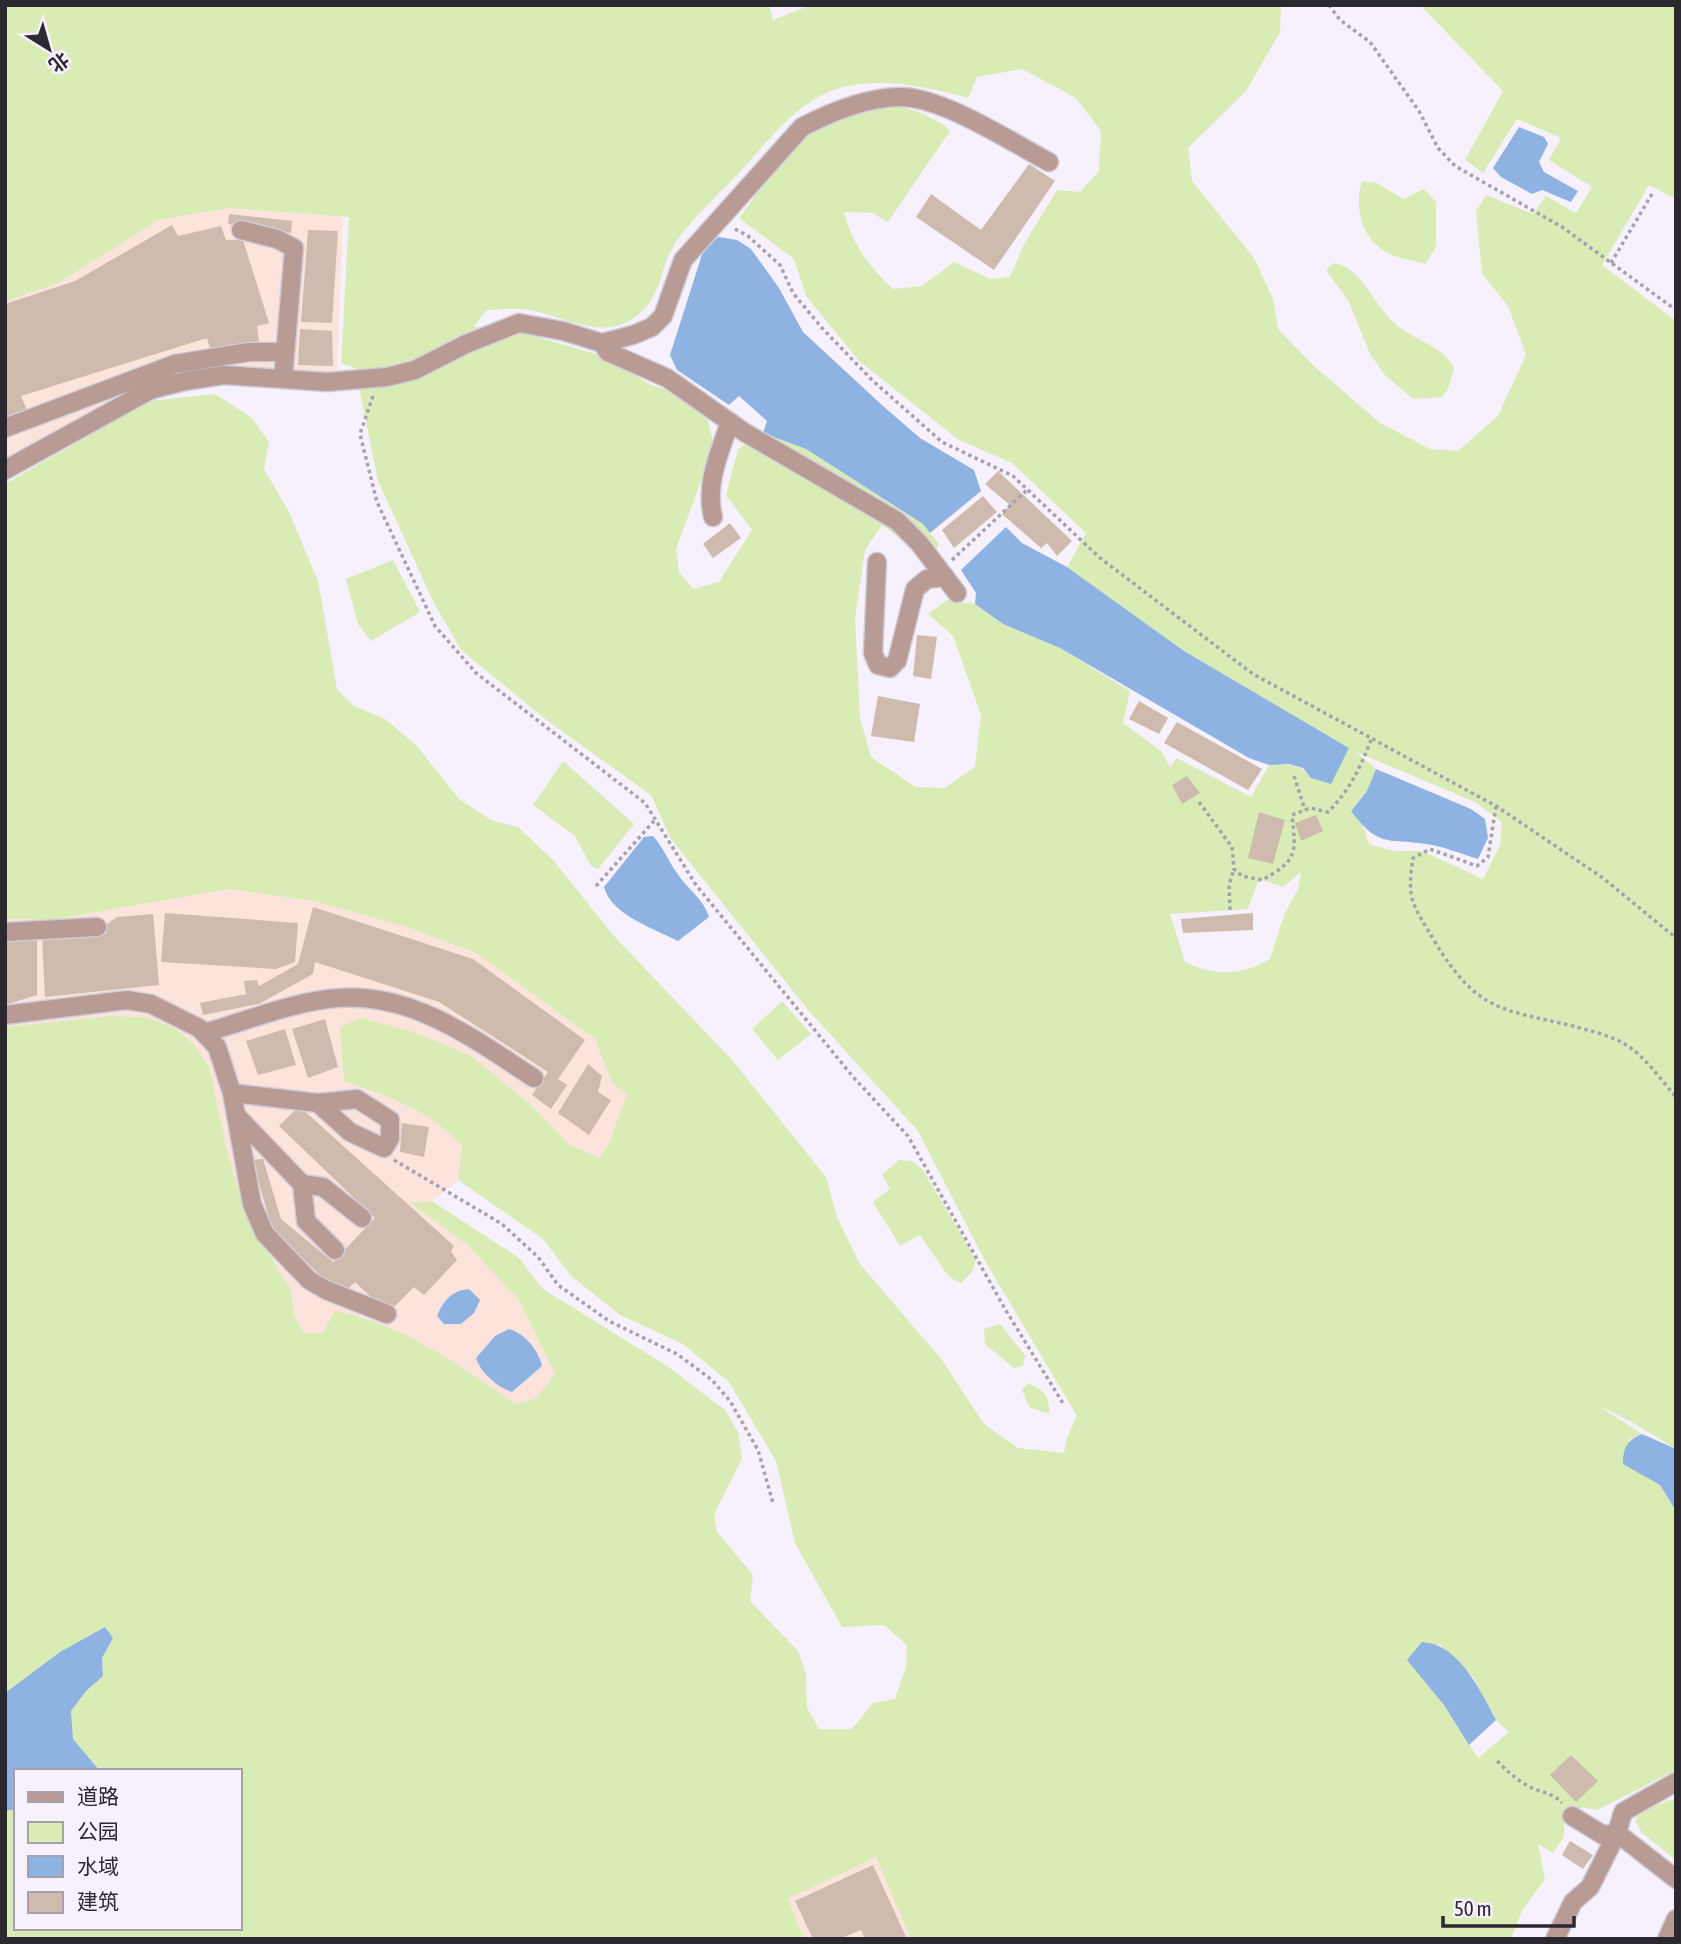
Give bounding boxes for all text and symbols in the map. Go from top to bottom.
north arrow [14,14,84,84]
text: 北 [45,48,73,77]
legend [14,1769,242,1930]
text: 道路 [77,1784,119,1808]
text: 公园 [77,1819,119,1843]
text: 水域 [77,1854,119,1878]
scale bar [1443,1884,1574,1928]
text: 建筑 [77,1889,119,1913]
text: 50 m [1454,1896,1492,1920]

